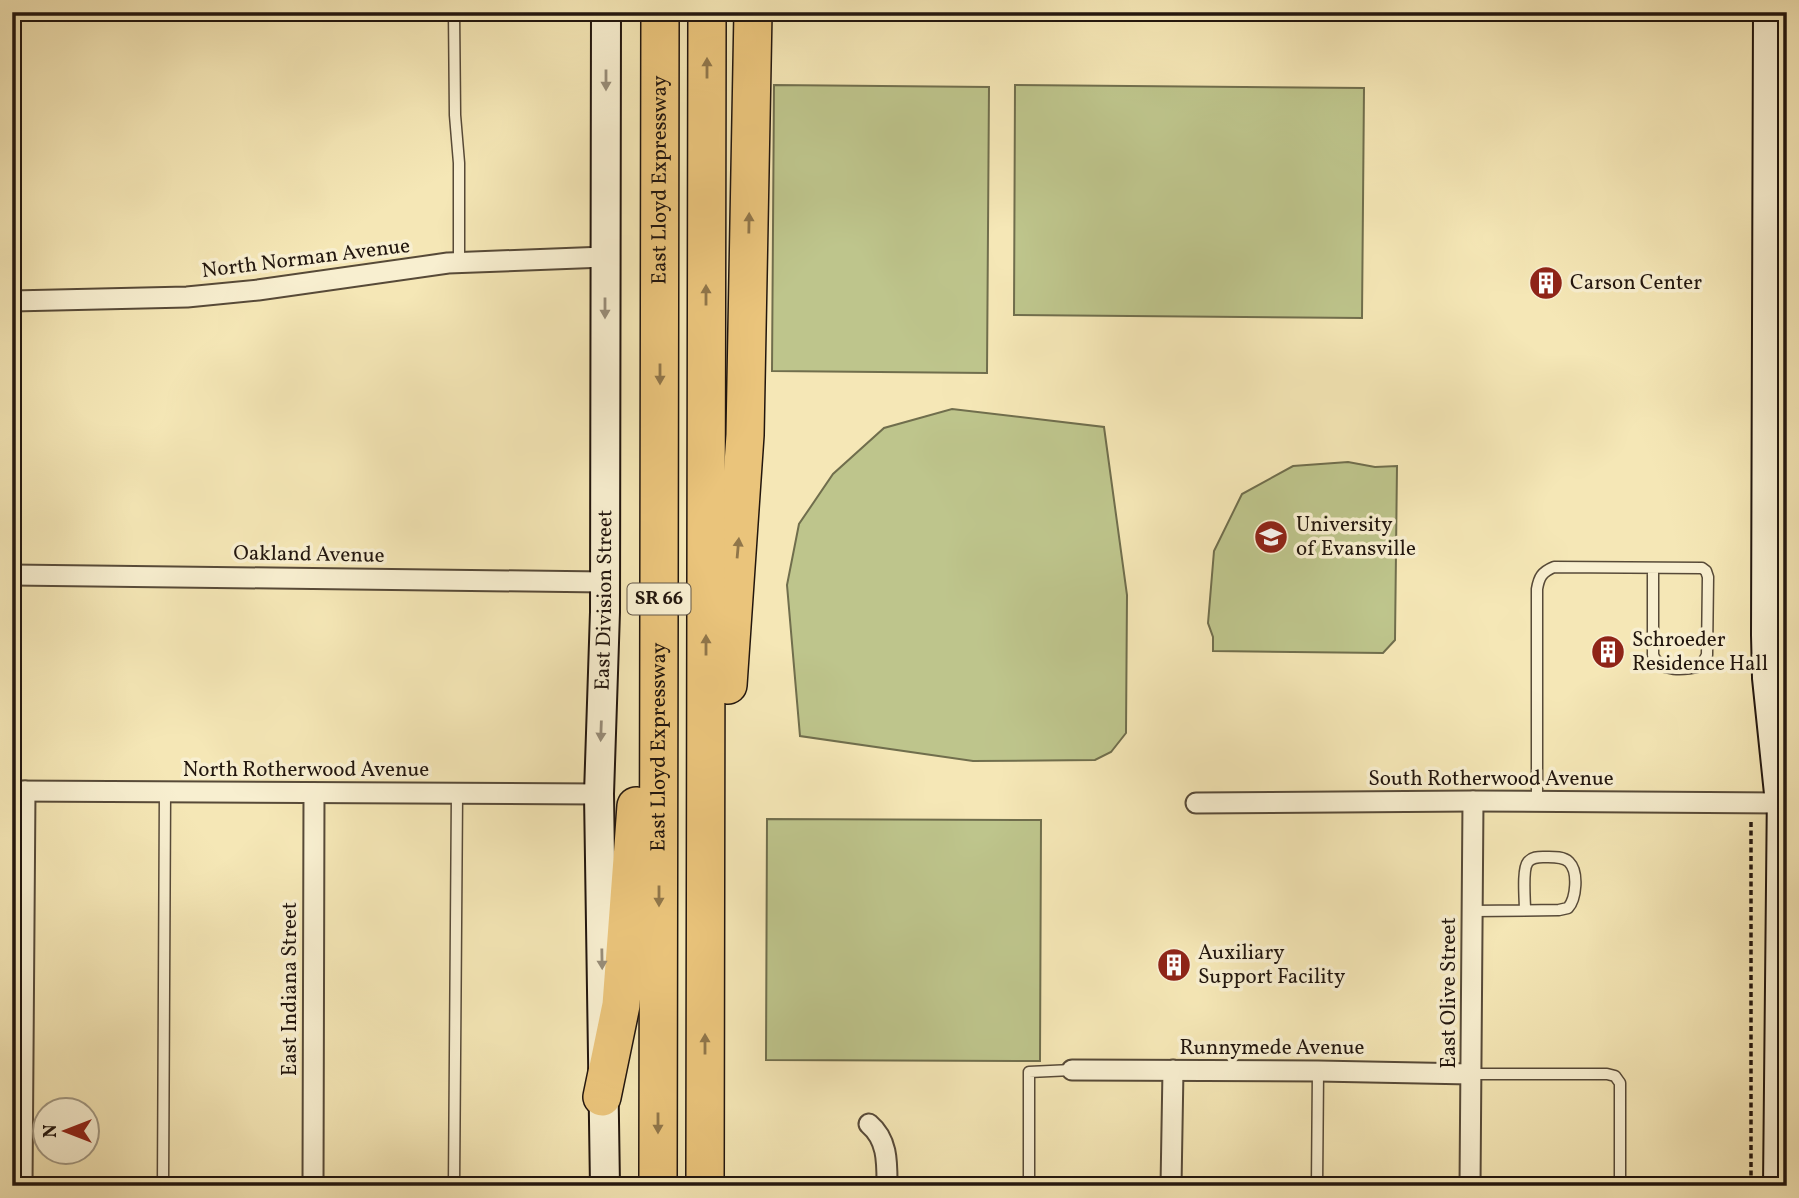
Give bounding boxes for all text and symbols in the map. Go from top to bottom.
one-way arrow [701,56,713,78]
one-way arrow [600,70,612,92]
street label: East Lloyd Expressway [645,75,674,285]
one-way arrow [744,212,755,234]
street label: North Norman Avenue [200,232,412,286]
building icon: Carson Center [1527,264,1565,302]
place label: Carson Center [1570,269,1702,298]
one-way arrow [700,284,712,306]
one-way arrow [599,297,611,319]
one-way arrow [654,364,666,386]
street label: East Division Street [588,510,620,691]
place label: University of Evansville [1296,511,1416,564]
school or university icon: University of Evansville [1252,518,1290,556]
one-way arrow [733,537,744,559]
street label: Oakland Avenue [233,539,385,571]
road number: SR 66 [628,584,690,614]
place label: Schroeder Residence Hall [1632,626,1768,679]
building icon: Schroeder Residence Hall [1589,633,1627,671]
one-way arrow [700,634,712,656]
street label: East Lloyd Expressway [644,642,673,852]
one-way arrow [595,721,607,743]
street label: North Rotherwood Avenue [183,756,429,785]
street label: South Rotherwood Avenue [1368,765,1614,794]
one-way arrow [653,885,665,907]
street label: East Indiana Street [276,902,305,1076]
street label: East Olive Street [1435,917,1464,1069]
place label: Auxiliary Support Facility [1198,939,1346,992]
building icon: Auxiliary Support Facility [1155,946,1193,984]
one-way arrow [596,948,608,970]
one-way arrow [699,1033,711,1055]
street label: Runnymede Avenue [1179,1034,1365,1063]
north arrow [32,1096,102,1166]
one-way arrow [652,1113,664,1135]
text: N [38,1124,64,1138]

